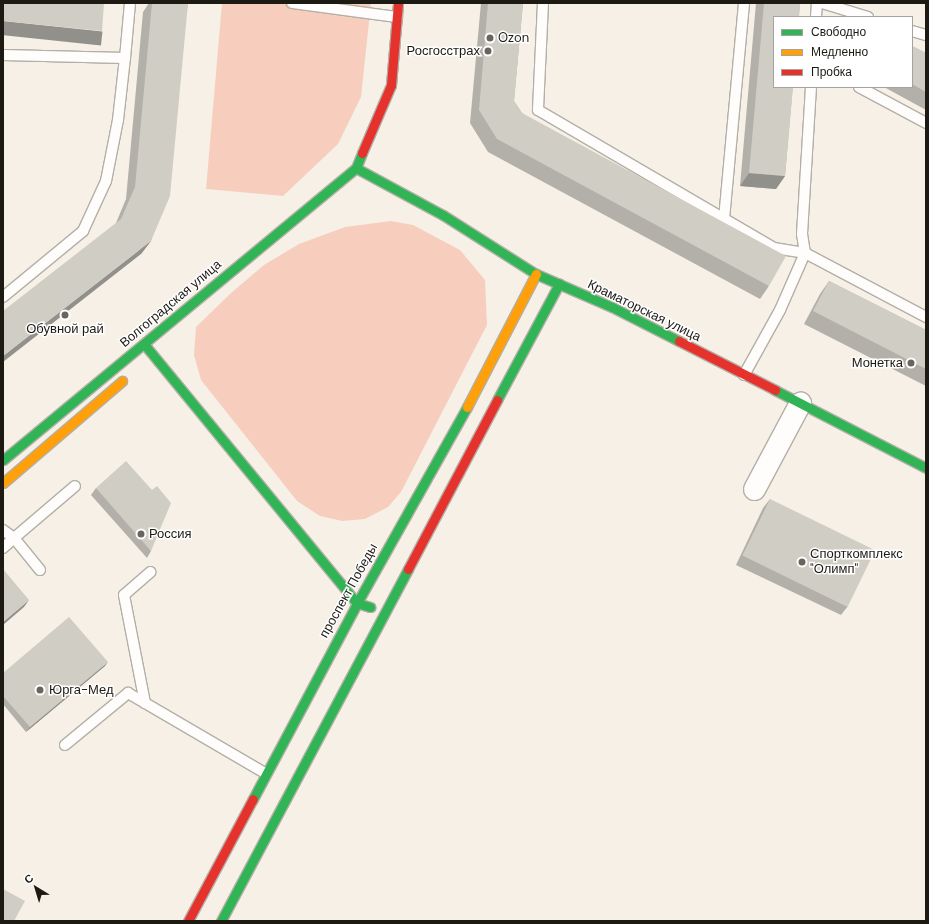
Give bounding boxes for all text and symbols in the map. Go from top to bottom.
legend [773,16,913,88]
text: Свободно [811,24,866,40]
place label: Ozon [498,30,529,46]
marker: Ozon [485,33,495,43]
place label: Росгосстрах [407,43,480,59]
text: Медленно [811,44,868,60]
marker: Росгосстрах [483,46,493,56]
text: Пробка [811,64,852,80]
street label: Волгоградская улица [117,257,225,351]
street label: Краматорская улица [585,277,703,345]
marker: Обувной рай [60,310,70,320]
place label: Обувной рай [26,321,104,337]
place label: Монетка [852,355,903,371]
marker: Монетка [906,358,916,368]
place label: Россия [149,526,192,542]
marker: Россия [136,529,146,539]
street label: проспект Победы [317,541,381,641]
place label: Спорткомплекс "Олимп" [810,547,903,578]
marker: Спорткомплекс "Олимп" [797,557,807,567]
place label: Юрга-Мед [49,682,114,698]
marker: Юрга-Мед [34,684,46,696]
north arrow [16,868,56,908]
text: С [21,871,36,887]

